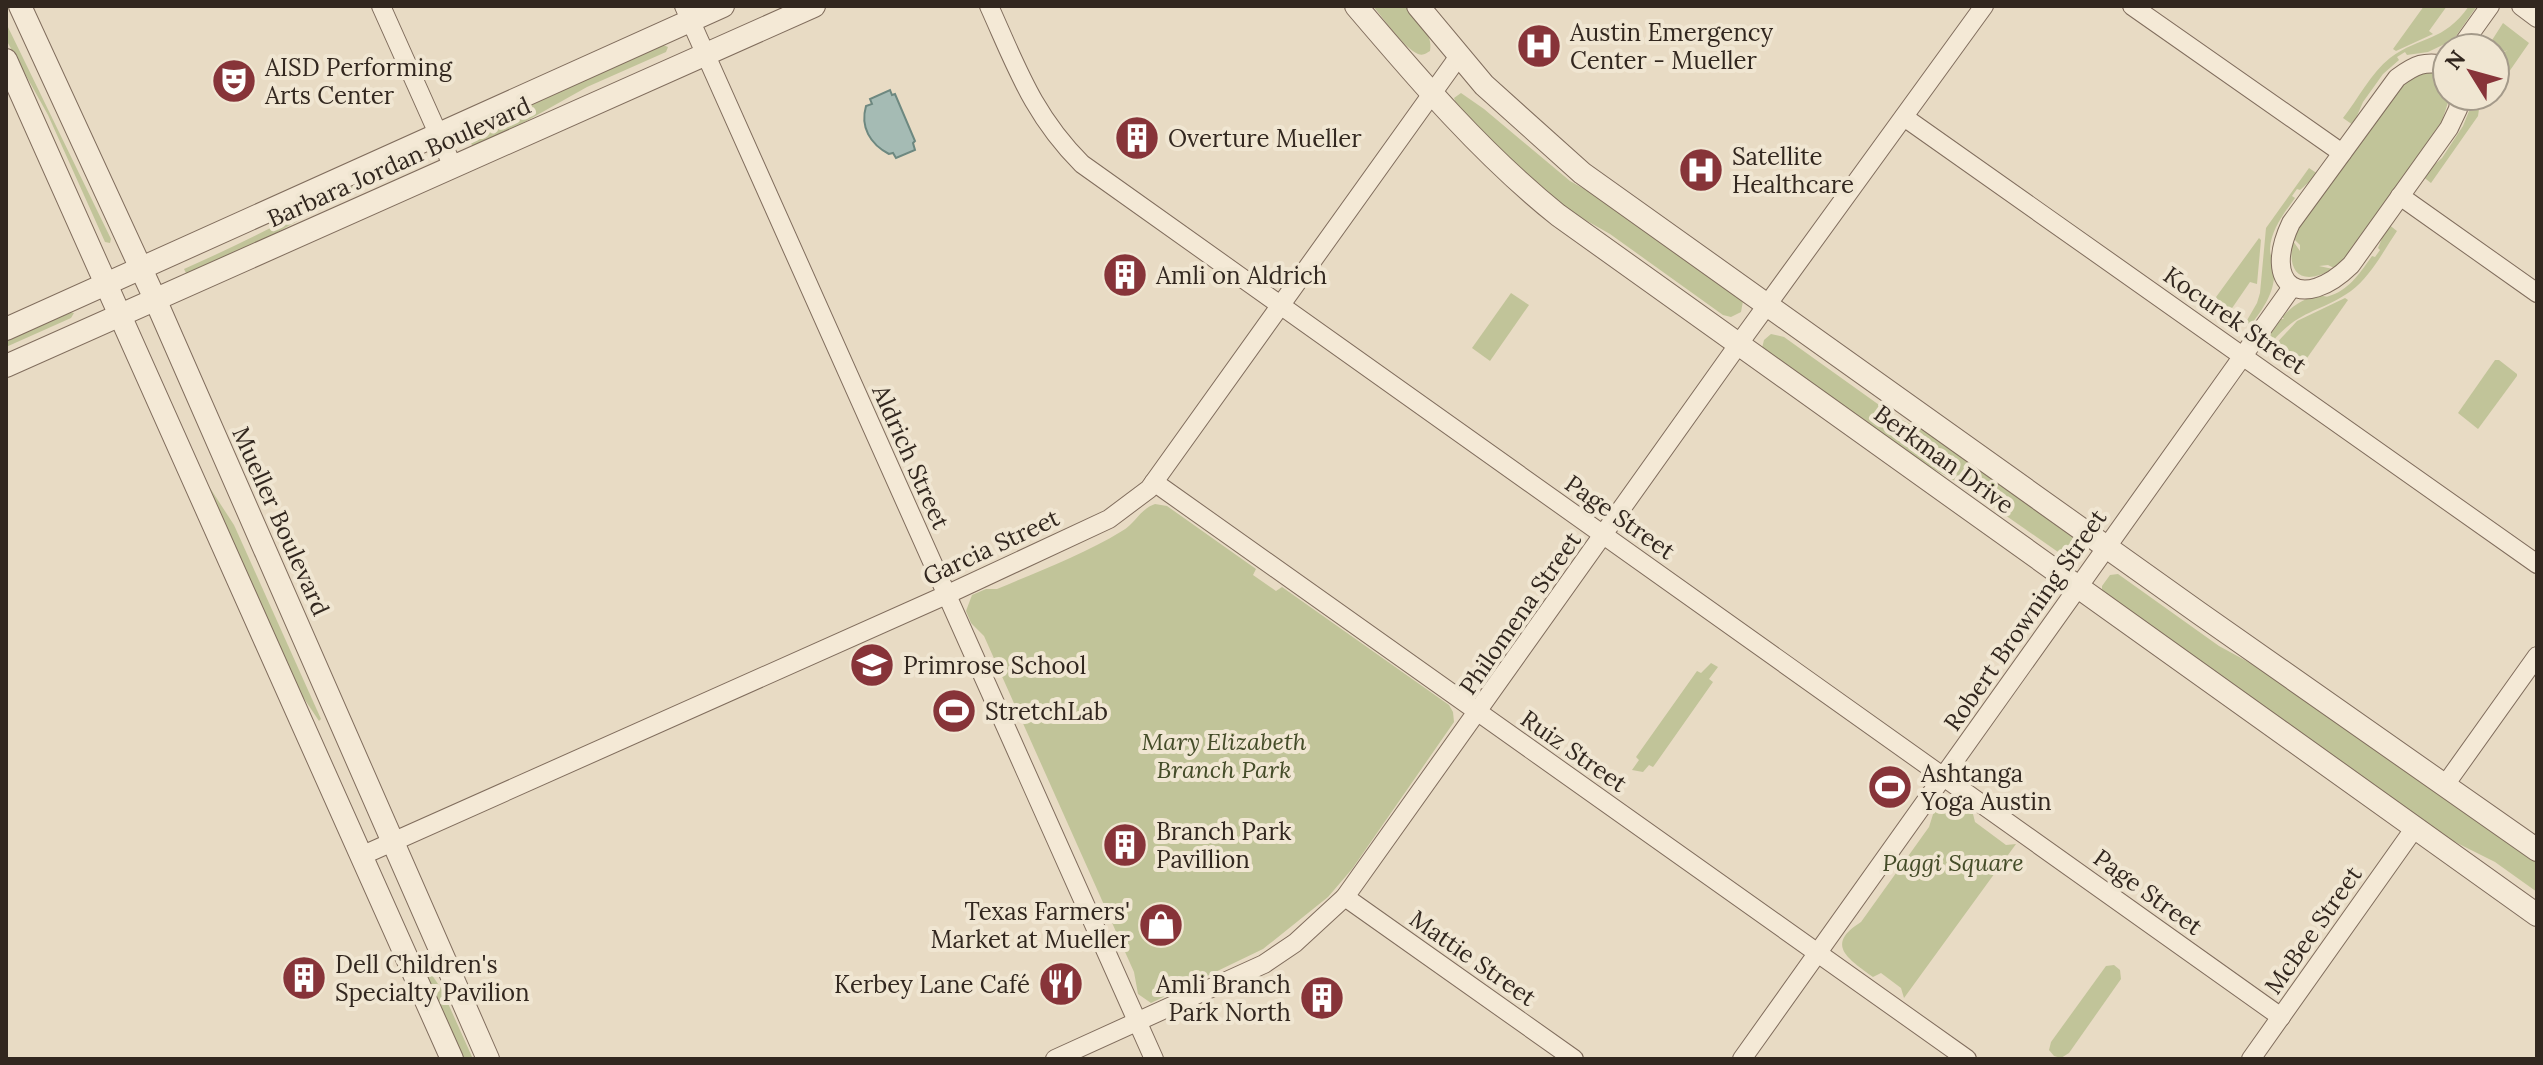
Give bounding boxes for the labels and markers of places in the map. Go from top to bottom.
place label: Austin Emergency Center - Mueller [1569,17,1773,76]
hospital icon: Austin Emergency Center - Mueller [1515,22,1563,70]
place label: AISD Performing Arts Center [264,52,453,111]
theatre icon: AISD Performing Arts Center [210,57,258,105]
building icon: Overture Mueller [1113,114,1161,162]
place label: Overture Mueller [1168,123,1362,154]
place label: Satellite Healthcare [1732,141,1854,200]
hospital icon: Satellite Healthcare [1677,146,1725,194]
building icon: Amli on Aldrich [1101,251,1149,299]
place label: Amli on Aldrich [1155,260,1327,291]
school or university icon: Primrose School [848,641,896,689]
place label: Primrose School [903,650,1086,681]
sports icon: StretchLab [930,687,978,735]
place label: StretchLab [985,696,1108,727]
place label: Ashtanga Yoga Austin [1920,758,2052,817]
sports icon: Ashtanga Yoga Austin [1866,763,1914,811]
place label: Branch Park Pavillion [1156,816,1291,875]
building icon: Branch Park Pavillion [1101,821,1149,869]
place label: Texas Farmers' Market at Mueller [930,896,1131,955]
shop icon: Texas Farmers' Market at Mueller [1137,901,1185,949]
place label: Dell Children's Specialty Pavilion [335,949,530,1008]
building icon: Dell Children's Specialty Pavilion [280,954,328,1002]
restaurant icon: Kerbey Lane Café [1037,960,1085,1008]
place label: Kerbey Lane Café [834,969,1030,1000]
place label: Amli Branch Park North [1155,969,1291,1028]
building icon: Amli Branch Park North [1298,974,1346,1022]

